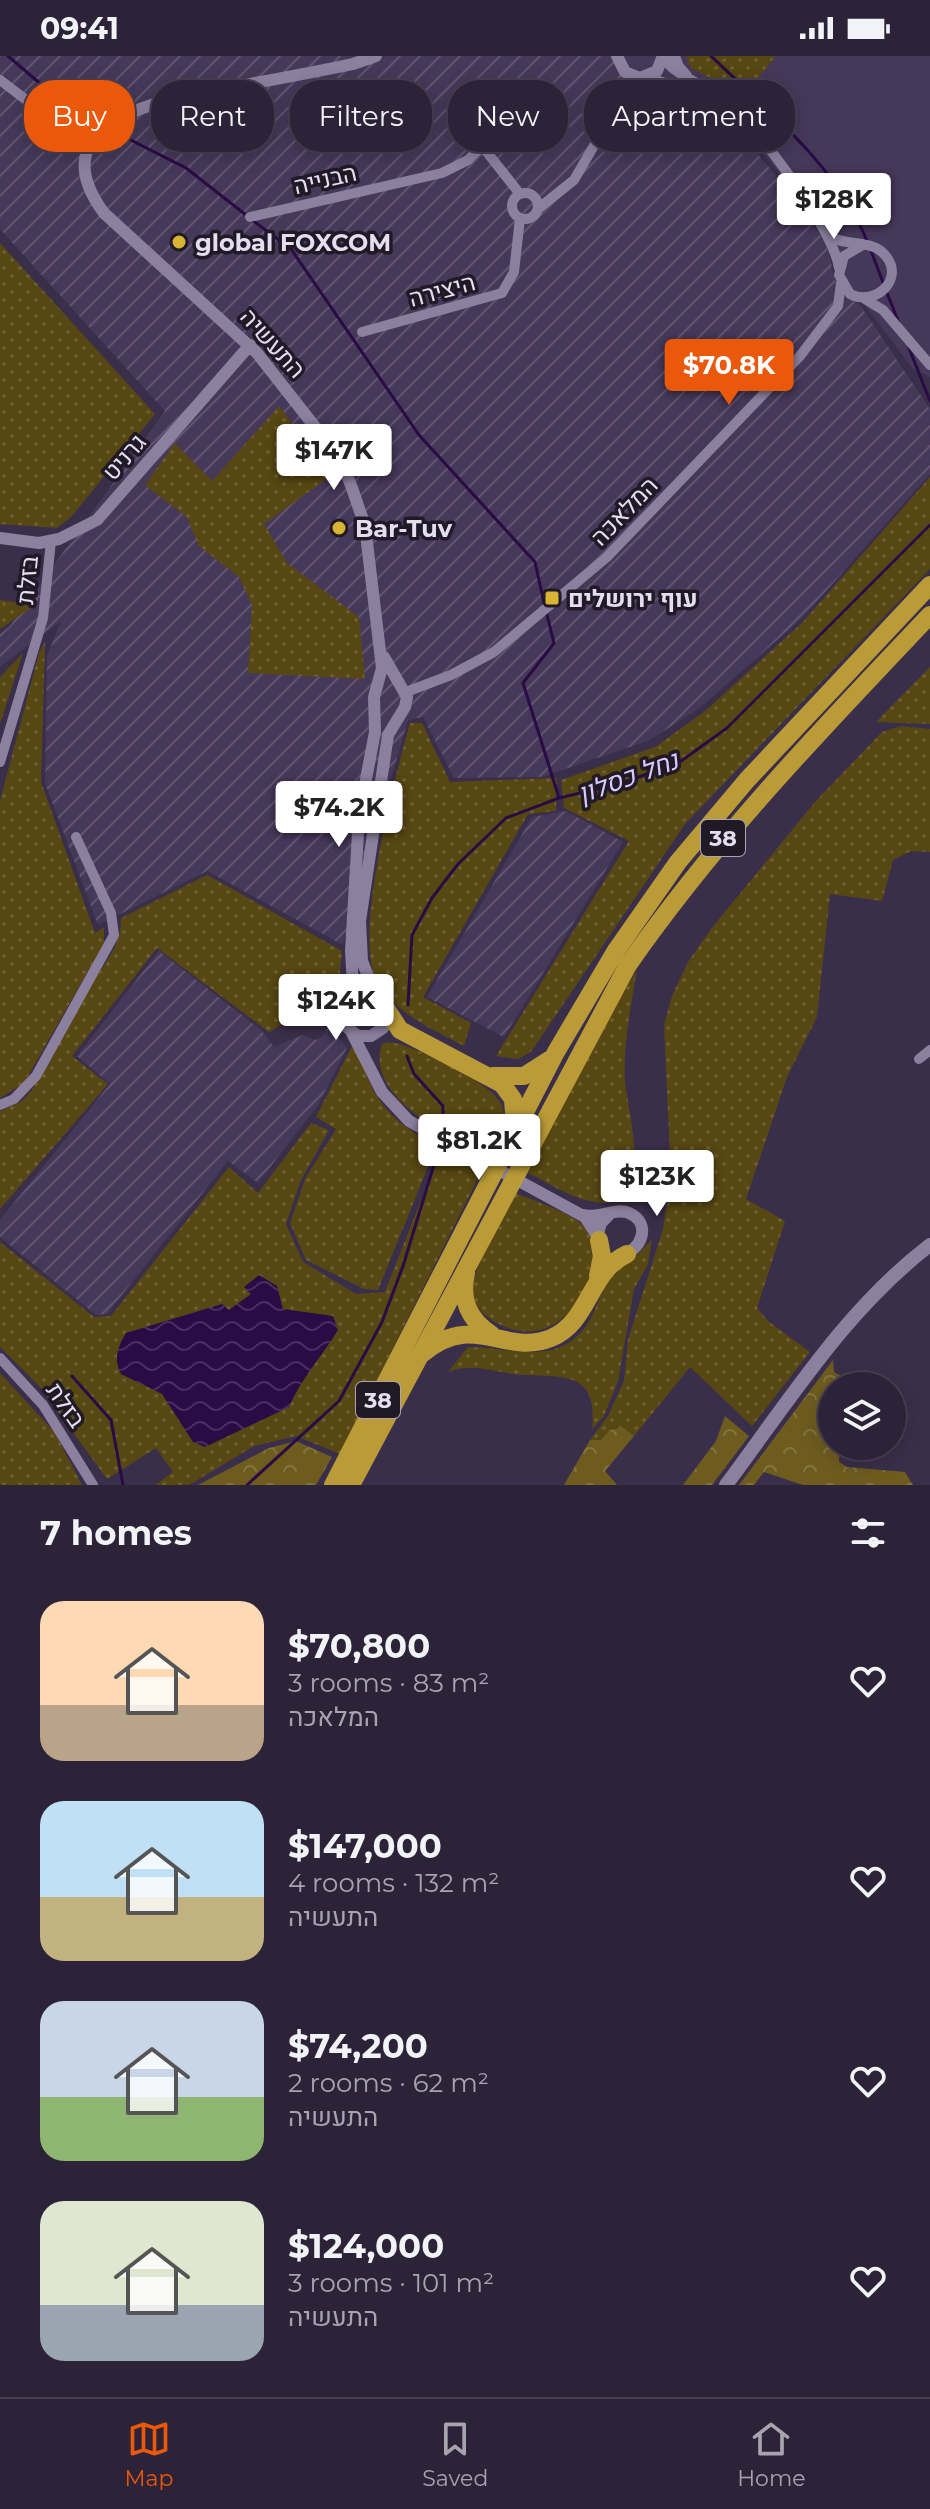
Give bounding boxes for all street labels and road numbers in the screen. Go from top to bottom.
street label: הבנייה [291,158,359,200]
street label: היצירה [406,267,478,313]
street label: התעשיה [234,302,312,384]
street label: גרניט [96,428,152,486]
street label: המלאכה [584,471,664,551]
street label: בזלת [10,554,44,606]
road number: 38 [701,820,745,856]
street label: בזלת [40,1377,92,1433]
road number: 38 [356,1382,400,1418]

